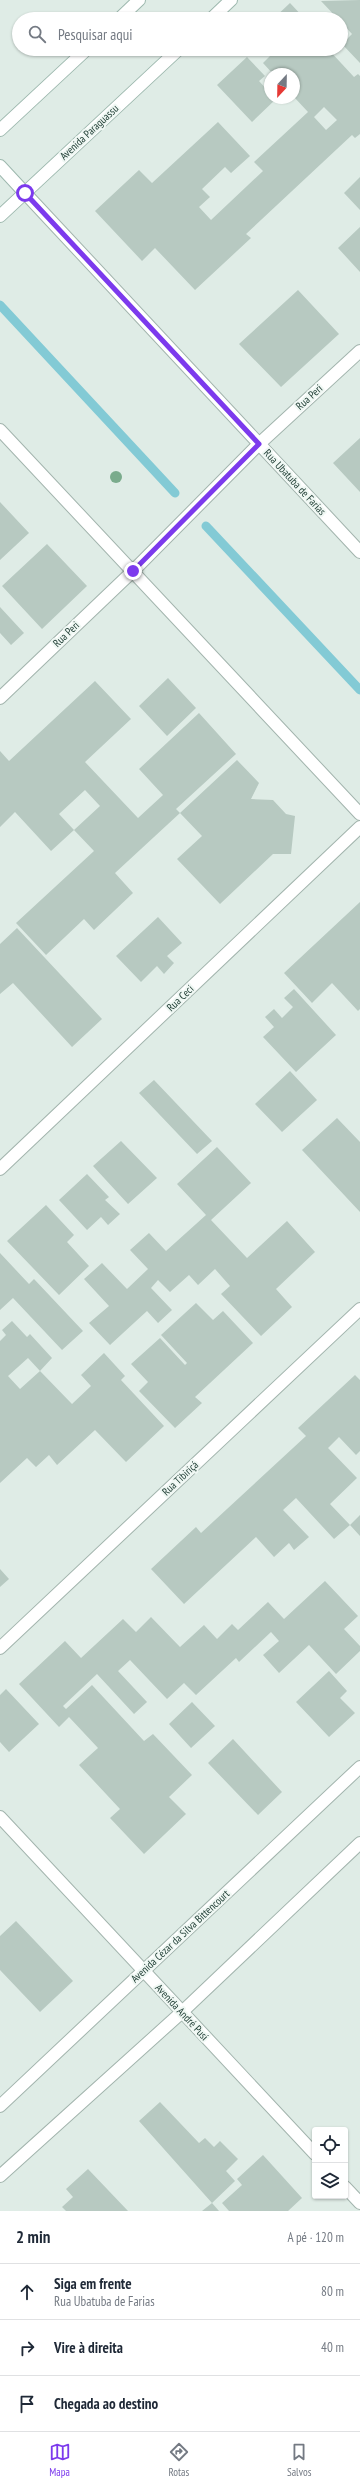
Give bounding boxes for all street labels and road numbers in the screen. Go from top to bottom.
street label: Avenida Paraguassu [57,101,121,163]
street label: Rua Peri [293,381,325,413]
street label: Rua Ubatuba de Farias [261,446,329,518]
street label: Rua Peri [50,618,82,650]
street label: Rua Ceci [164,982,196,1014]
street label: Rua Tibiriçá [159,1458,201,1498]
street label: Avenida Cézar da Silva Bittencourt [128,1887,232,1985]
street label: Avenida André Pusi [152,1981,212,2043]

